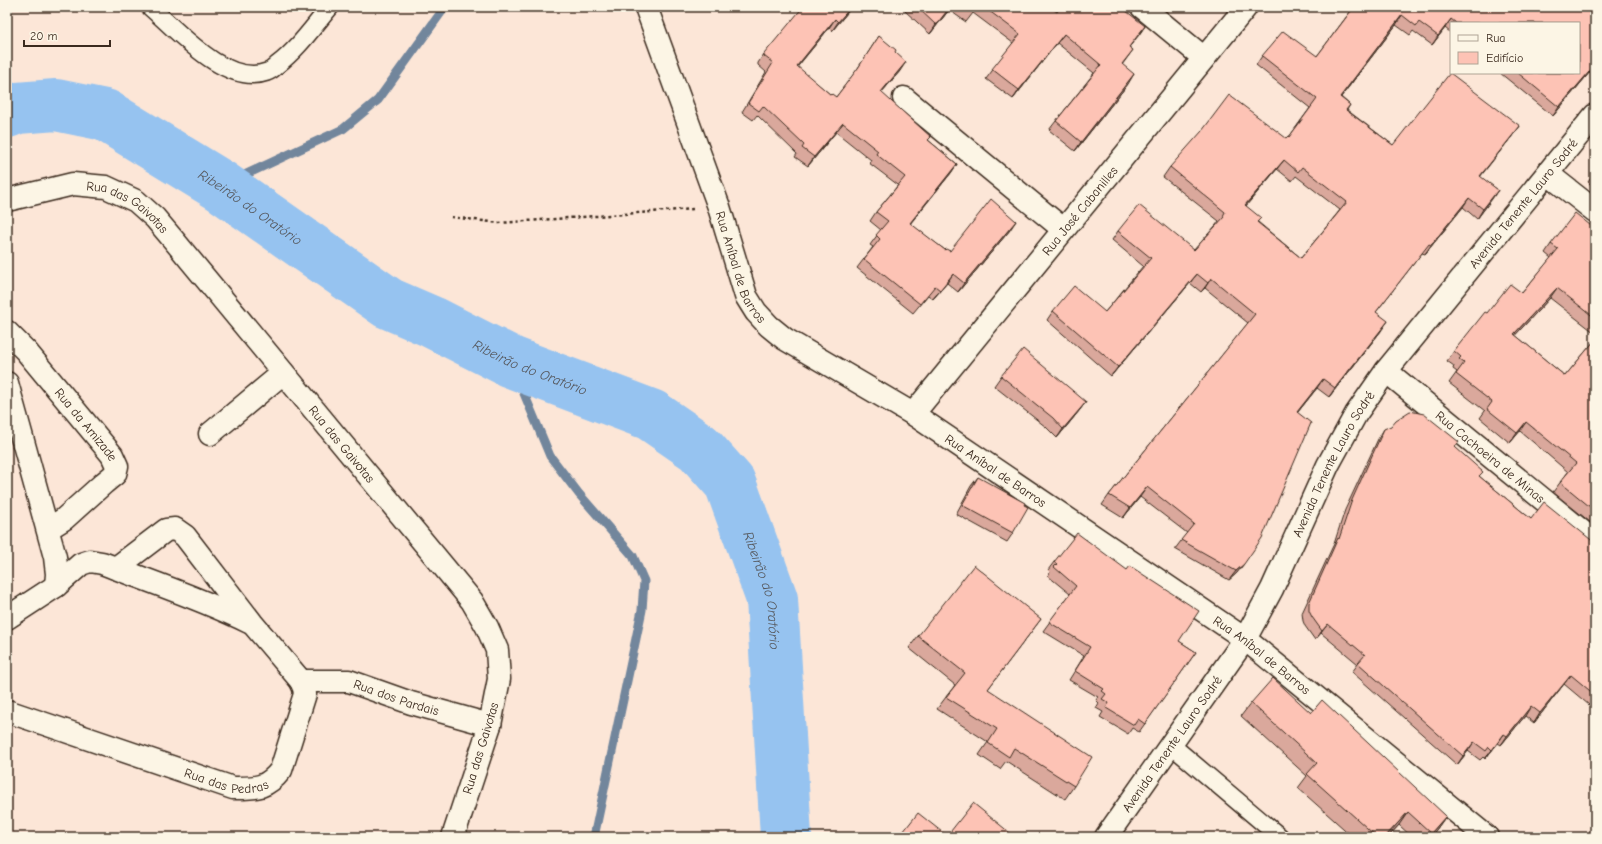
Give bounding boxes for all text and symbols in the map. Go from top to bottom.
scale bar [24,22,110,48]
legend [1450,22,1580,74]
text: 20 m [30,29,58,43]
text: Rua [1486,31,1505,45]
text: Edifício [1486,51,1523,65]
street label: Avenida Tenente Lauro Sodré [1466,135,1581,271]
street label: Rua José Cabanilles [1039,163,1121,258]
water label: Ribeirão do Oratório [195,166,305,249]
street label: Rua das Gaivotas [86,178,171,236]
street label: Rua Aníbal de Barros [713,209,769,326]
water label: Ribeirão do Oratório [470,336,589,399]
street label: Rua da Amizade [52,385,121,464]
street label: Avenida Tenente Lauro Sodré [1289,388,1378,540]
street label: Rua das Gaivotas [306,403,378,486]
street label: Rua Cachoeira de Minas [1433,408,1548,506]
street label: Rua Aníbal de Barros [942,431,1049,510]
water label: Ribeirão do Oratório [739,529,783,650]
street label: Rua Aníbal de Barros [1210,613,1313,697]
street label: Avenida Tenente Lauro Sodré [1119,673,1225,815]
street label: Rua dos Pardais [351,676,441,718]
street label: Rua das Gaivotas [459,700,502,796]
street label: Rua das Pedras [182,765,271,796]

